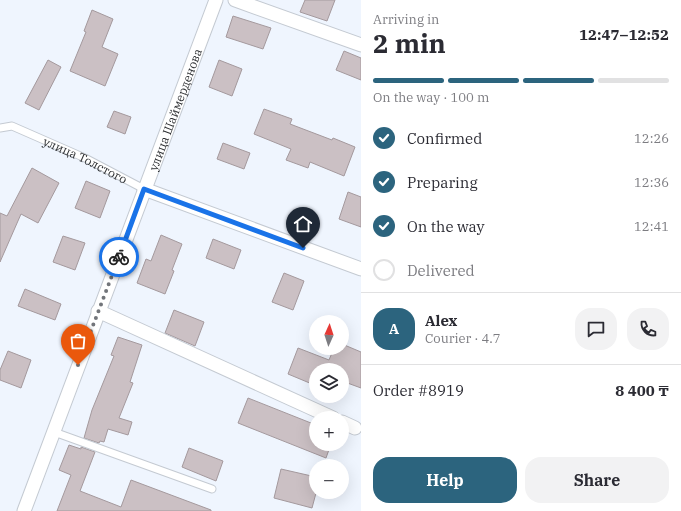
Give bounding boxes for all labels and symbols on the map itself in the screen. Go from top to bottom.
street label: улица Шаймерденова [145,46,205,173]
street label: улица Толстого [41,133,130,187]
pin [286,207,320,248]
courier [99,237,139,277]
north arrow [309,315,349,355]
pin [61,324,95,365]

